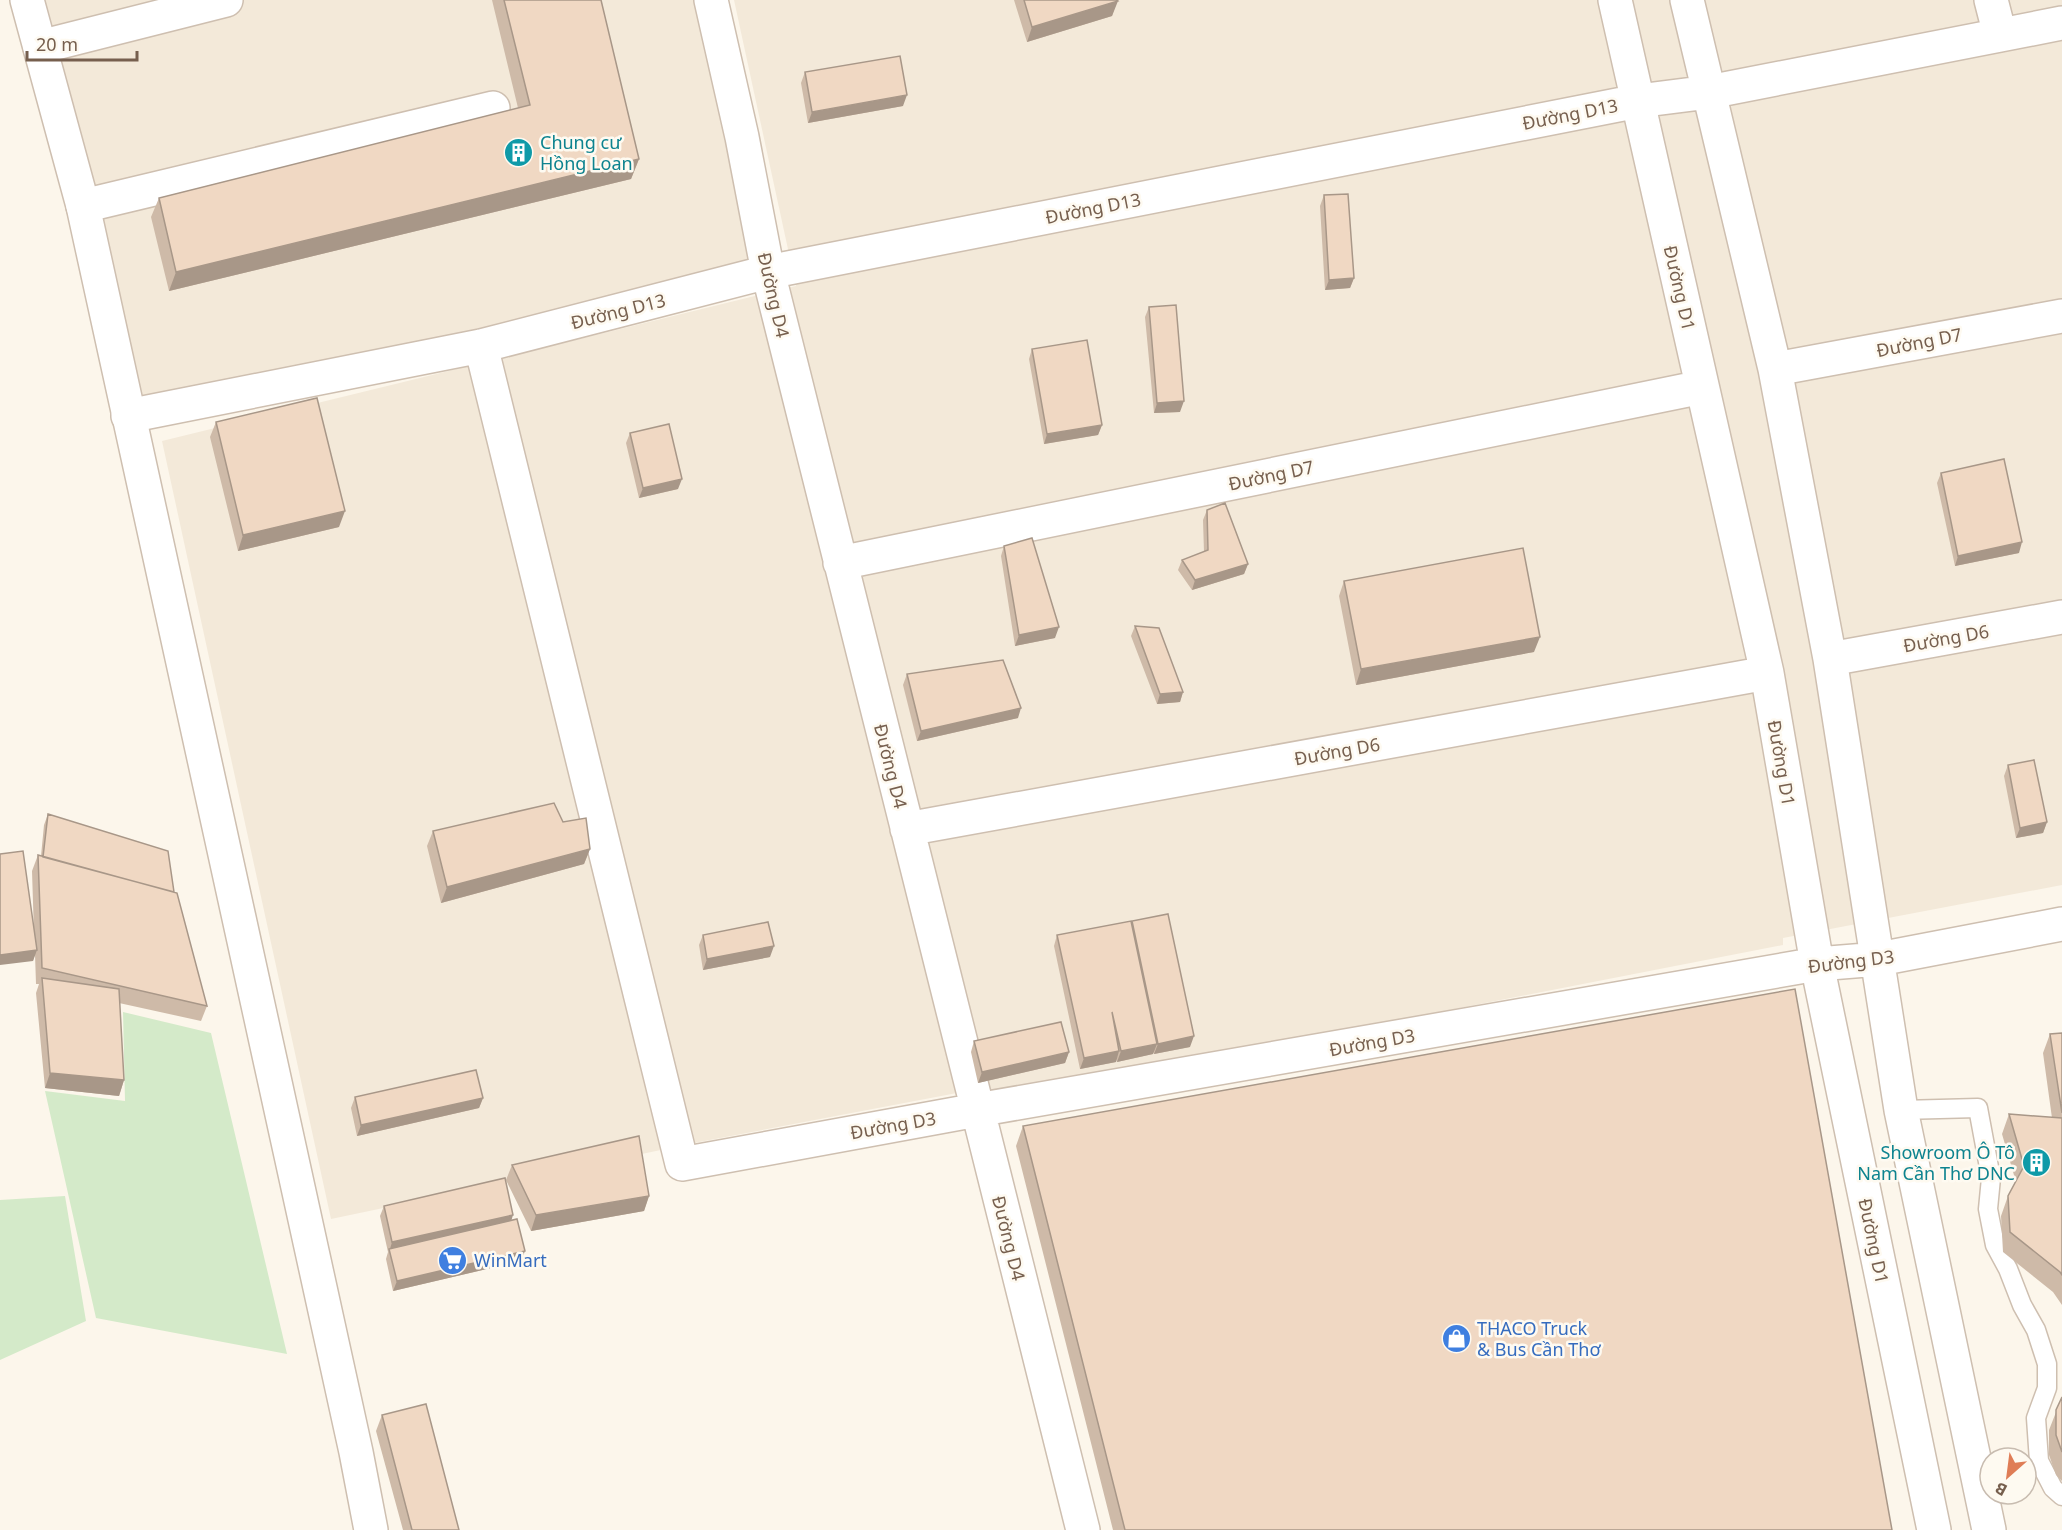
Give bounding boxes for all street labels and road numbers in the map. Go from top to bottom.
street label: Đường D13 [1520,93,1620,135]
street label: Đường D13 [1043,187,1143,229]
street label: Đường D1 [1659,243,1701,333]
street label: Đường D4 [753,250,795,340]
street label: Đường D13 [568,288,668,334]
street label: Đường D7 [1874,322,1964,362]
street label: Đường D7 [1226,454,1316,496]
street label: Đường D6 [1901,619,1991,657]
street label: Đường D1 [1763,718,1801,808]
street label: Đường D4 [869,721,913,811]
street label: Đường D6 [1292,732,1382,770]
street label: Đường D3 [1807,944,1895,978]
street label: Đường D3 [1327,1023,1417,1061]
street label: Đường D3 [848,1106,938,1144]
street label: Đường D4 [987,1193,1031,1283]
street label: Đường D1 [1853,1196,1895,1286]

